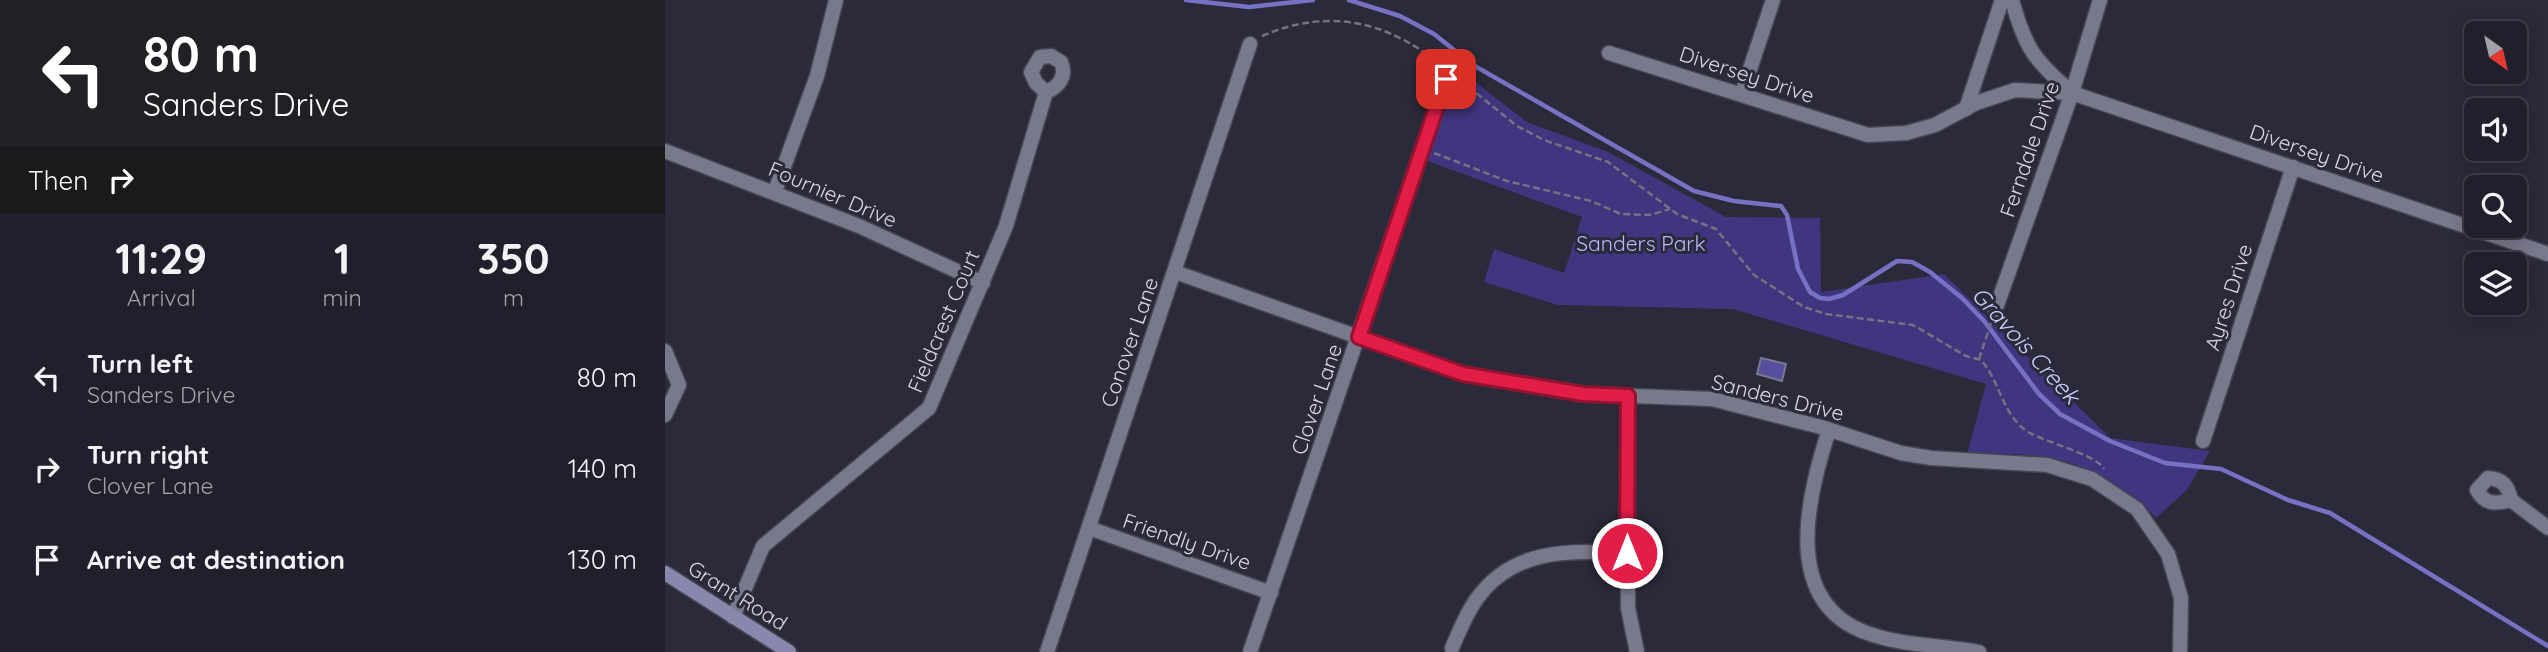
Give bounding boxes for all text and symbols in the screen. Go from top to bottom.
north arrow [2464,21,2527,84]
map controls [2464,21,2527,315]
text: 80 m [143,23,259,84]
icon: left [28,28,119,119]
street label: Diversey Drive [1676,40,1818,108]
pin [1416,49,1476,109]
icon: arrive [1427,60,1465,98]
street label: Ferndale Drive [1994,78,2064,220]
text: Sanders Drive [143,84,349,124]
button: sound [2464,98,2527,161]
street label: Diversey Drive [2246,118,2388,188]
street label: Fournier Drive [765,155,901,233]
icon: right [102,161,140,199]
text: Then [28,164,88,197]
button: search [2464,175,2527,238]
park label: Sanders Park [1576,230,1706,256]
text: 11:29 [115,232,207,285]
text: 1 [334,232,350,285]
text: 350 [477,232,550,285]
street label: Ayres Drive [2199,240,2257,354]
street label: Fieldcrest Court [901,246,985,396]
button: layers [2464,252,2527,315]
street label: Conover Lane [1095,274,1163,410]
water label: Gravois Creek [1966,280,2087,411]
text: Arrival [127,283,196,312]
text: min [323,283,362,312]
text: m [503,283,524,312]
street label: Clover Lane [1285,340,1347,458]
text: Turn left [87,347,194,380]
icon: left [28,359,66,397]
text: 80 m [577,361,637,394]
street label: Sanders Drive [1709,368,1847,426]
text: Sanders Drive [87,380,235,409]
text: Turn right [87,438,209,471]
icon: right [28,450,66,488]
text: 140 m [568,452,637,485]
text: Clover Lane [87,471,214,500]
street label: Friendly Drive [1120,507,1254,575]
position arrow [1590,516,1664,590]
icon: arrive [28,541,66,579]
text: Arrive at destination [87,543,345,576]
text: 130 m [567,543,637,576]
street label: Grant Road [684,554,792,636]

